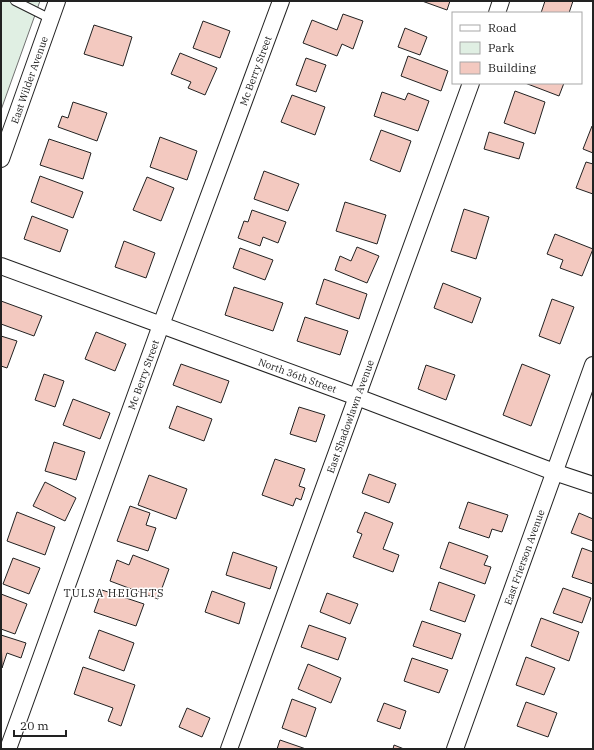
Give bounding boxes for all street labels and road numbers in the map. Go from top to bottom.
street label: East Wilder Avenue [8,34,51,125]
street label: Mc Berry Street [236,34,274,107]
street label: Mc Berry Street [125,338,162,411]
street label: North 36th Street [257,355,339,396]
street label: East Shadowlawn Avenue [323,358,376,475]
street label: East Frierson Avenue [501,508,547,606]

